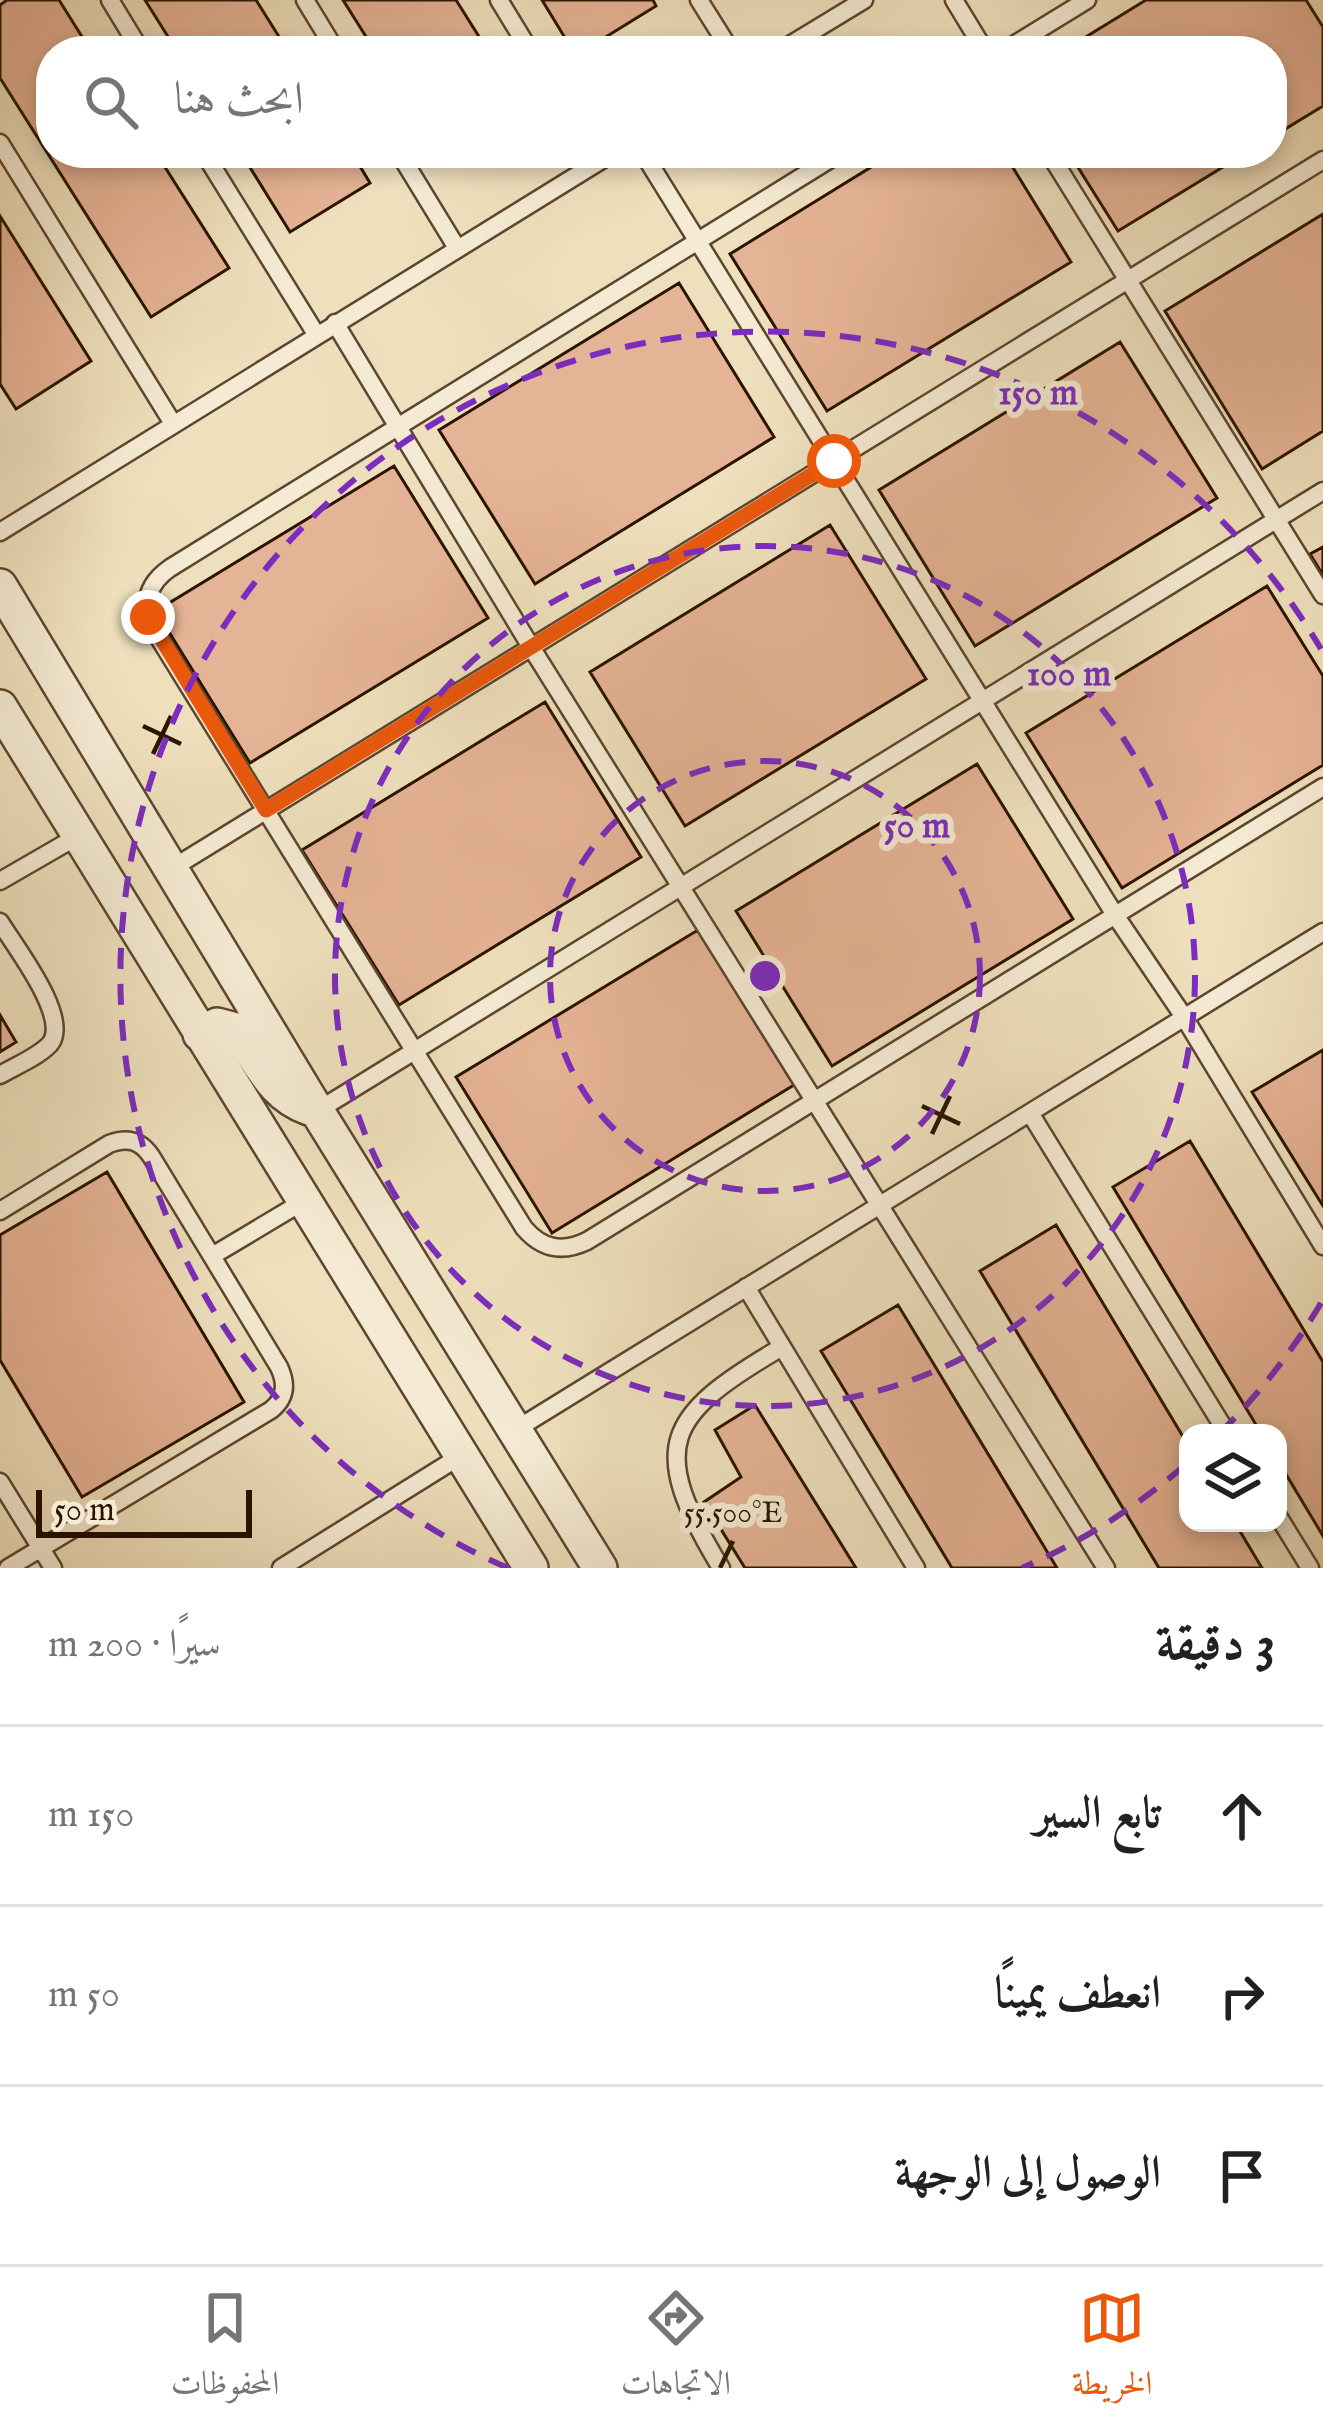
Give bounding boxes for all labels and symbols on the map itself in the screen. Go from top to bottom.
text: 150 m [998,371,1078,417]
route start [807,434,861,488]
route end [121,590,175,644]
text: 100 m [1027,652,1111,698]
text: 50 m [884,804,950,850]
centre of rings [744,955,786,997]
scale bar [36,1484,252,1537]
text: 55.500°E [684,1495,782,1533]

